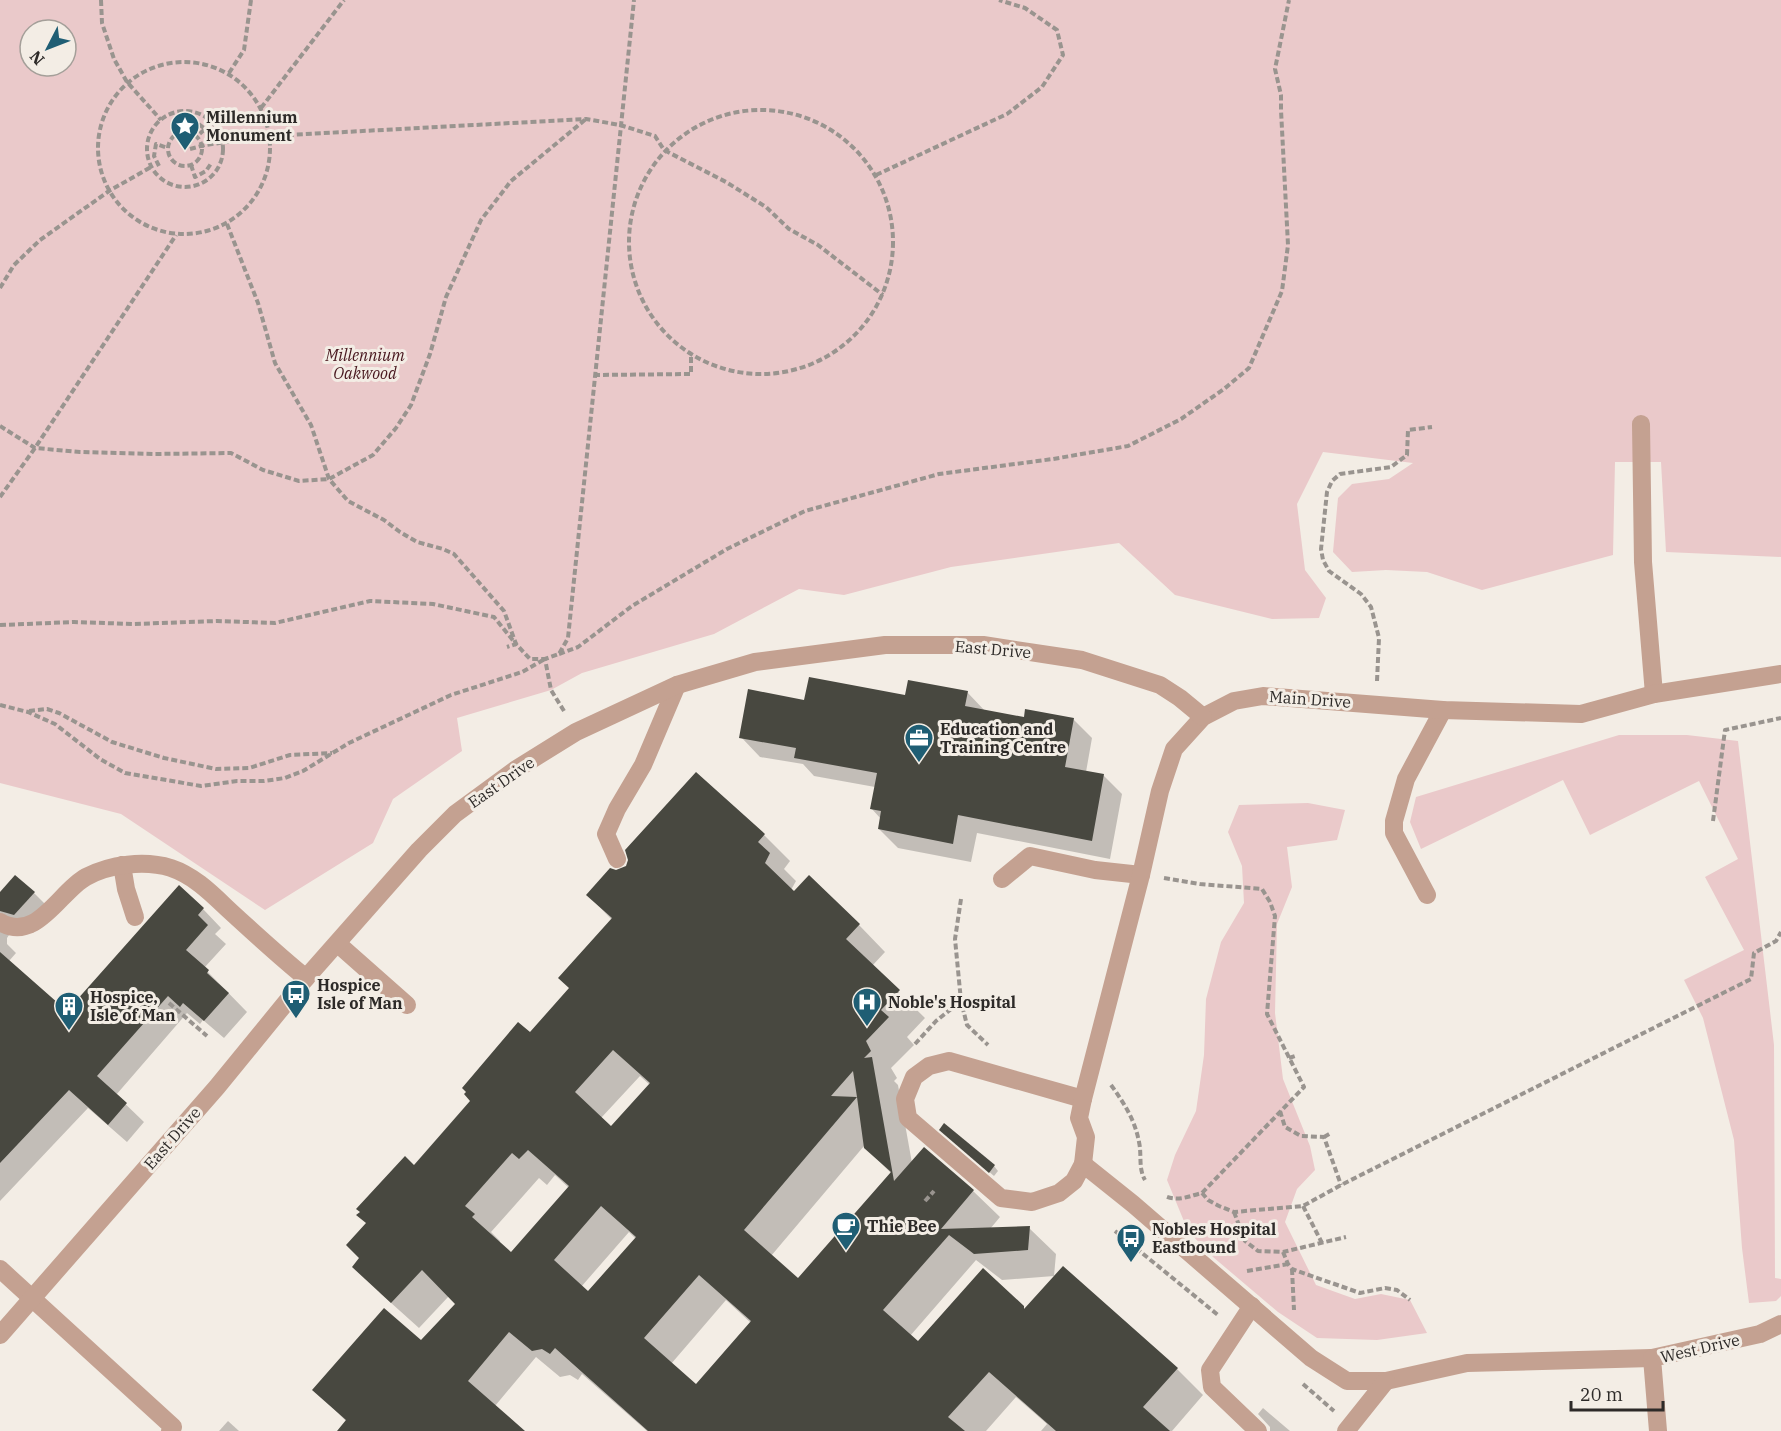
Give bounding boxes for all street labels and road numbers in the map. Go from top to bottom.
street label: East Drive [954,636,1032,662]
street label: Main Drive [1268,686,1352,712]
street label: East Drive [464,752,538,812]
street label: East Drive [139,1103,205,1173]
street label: West Drive [1658,1329,1742,1367]

